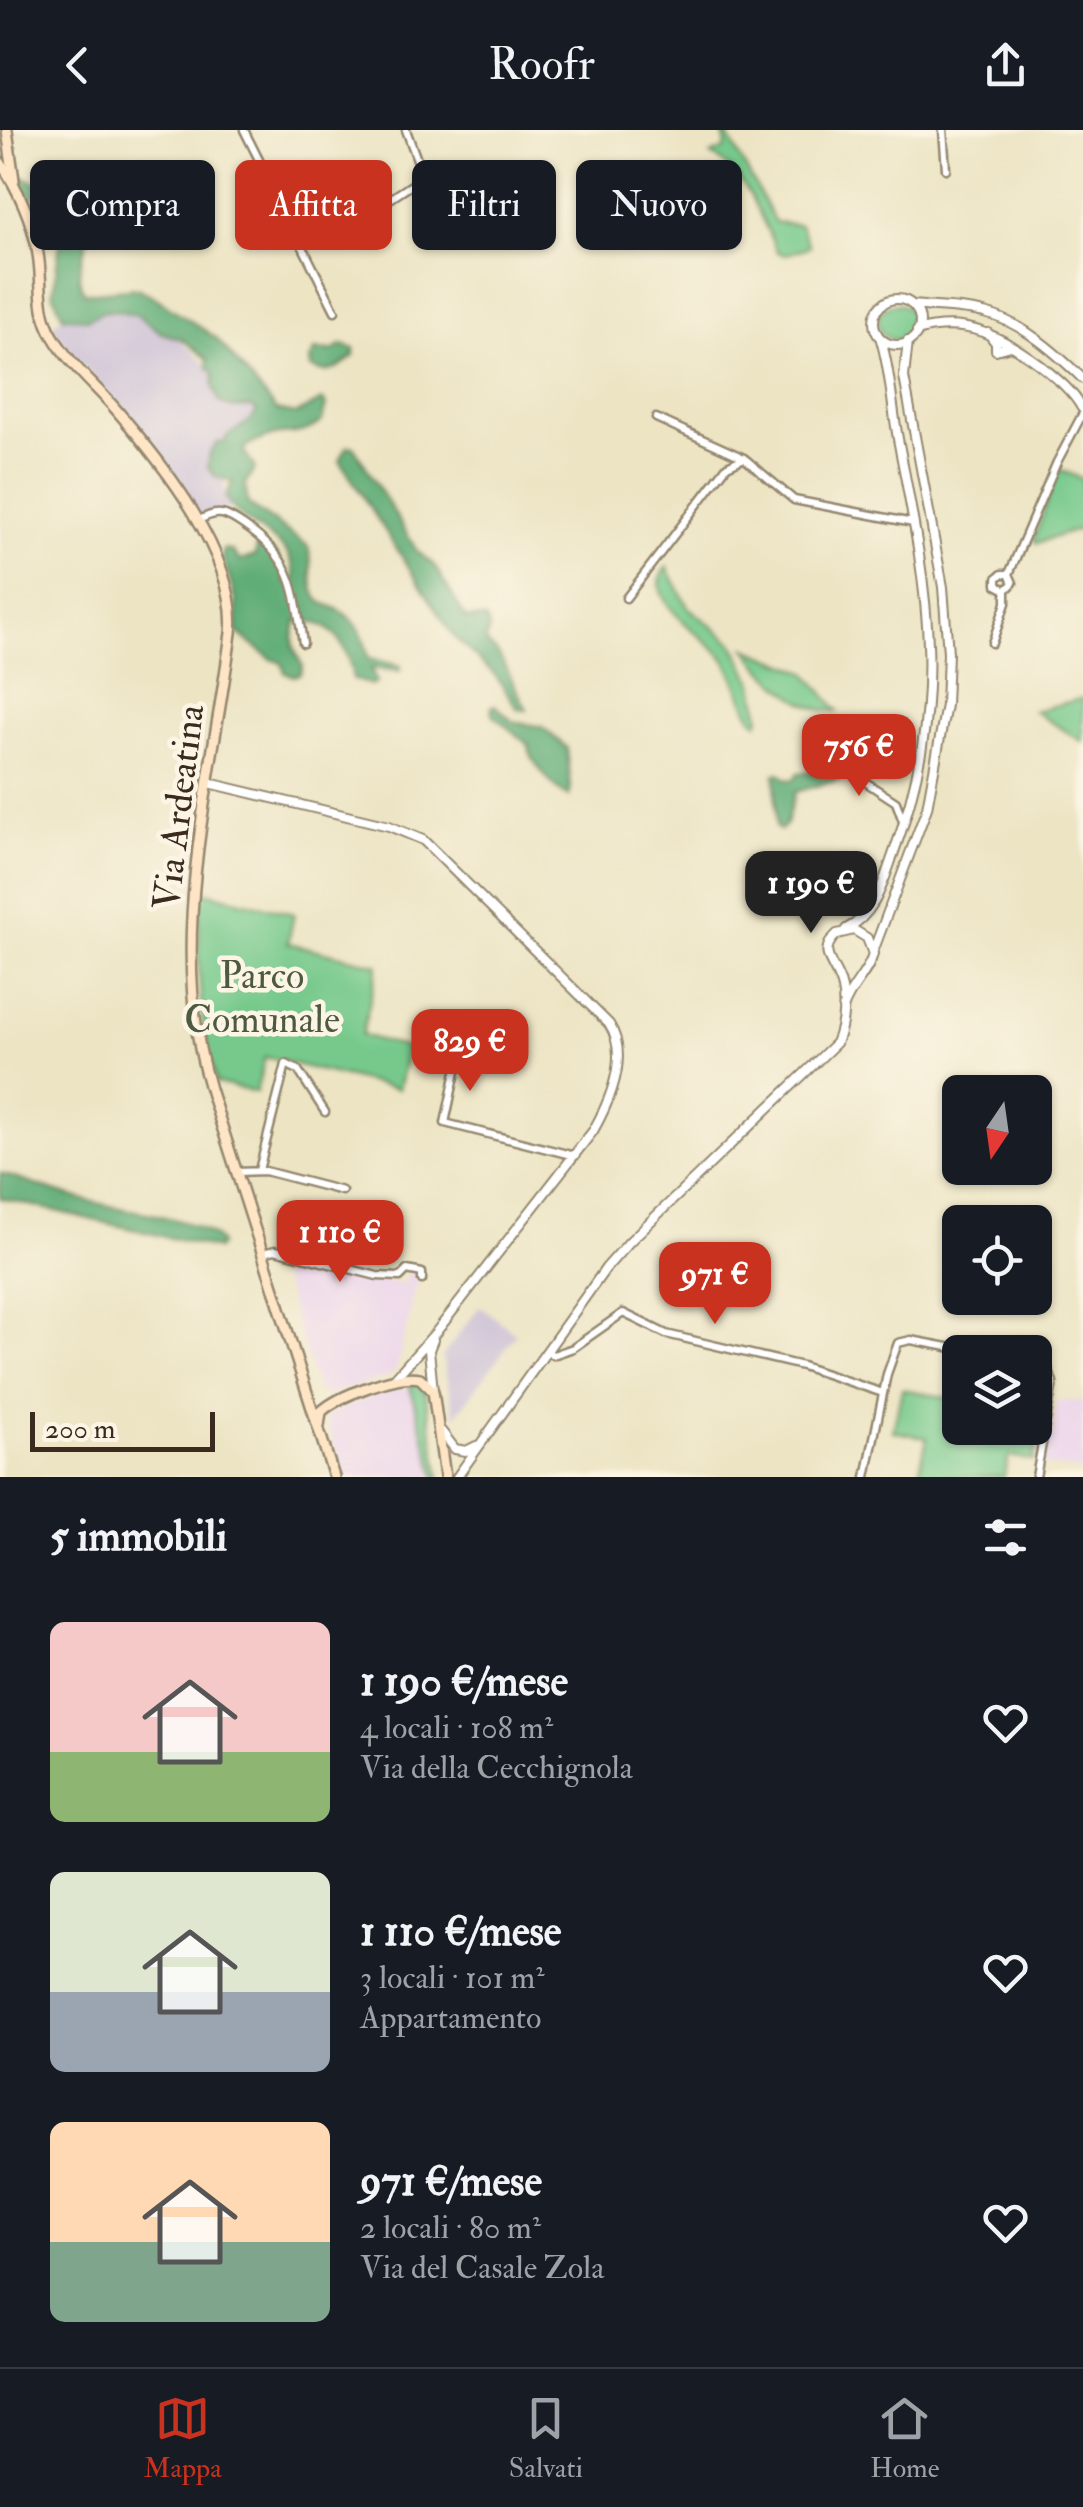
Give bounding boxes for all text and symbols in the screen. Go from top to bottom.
text: Roofr [488,37,595,93]
icon: back [50,38,105,93]
icon: share [978,38,1033,93]
chip: Compra [30,160,215,250]
chip: Affitta [235,160,392,250]
chip: Filtri [412,160,556,250]
chip: Nuovo [576,160,742,250]
street label: Via Ardeatina [143,701,215,912]
pin: 756 € [789,714,929,799]
text: 756 € [824,726,894,766]
pin: 1 190 € [719,851,903,936]
text: 1 190 € [767,863,855,903]
park label: Parco Comunale [184,952,340,1044]
pin: 829 € [400,1009,540,1094]
text: 829 € [433,1021,507,1061]
north arrow [942,1075,1052,1185]
map controls [942,1075,1052,1445]
pin: 1 110 € [248,1200,432,1285]
button: locate [942,1205,1052,1315]
text: 1 110 € [299,1212,381,1252]
pin: 971 € [645,1242,785,1327]
text: 971 € [681,1254,749,1294]
button: layers [942,1335,1052,1445]
scale bar [30,1407,215,1452]
text: 200 m [45,1412,116,1447]
icon: filters [978,1510,1033,1565]
text: 5 immobili [50,1511,227,1563]
text: 1 190 €/mese [360,1656,568,1708]
icon: home [130,1662,250,1782]
icon: heart [978,1695,1033,1750]
text: 4 locali · 108 m² [360,1708,553,1748]
text: Via della Cecchignola [360,1748,633,1788]
text: 1 110 €/mese [360,1906,561,1958]
icon: home [130,1912,250,2032]
icon: heart [978,1945,1033,2000]
text: 3 locali · 101 m² [360,1958,544,1998]
text: Appartamento [360,1998,541,2038]
text: 971 €/mese [360,2156,542,2208]
icon: home [130,2162,250,2282]
icon: heart [978,2195,1033,2250]
text: 2 locali · 80 m² [360,2208,541,2248]
text: Via del Casale Zola [360,2248,604,2288]
tab: Mappa [144,2391,222,2486]
tab: Salvati [509,2391,583,2486]
tab: Home [870,2391,939,2486]

